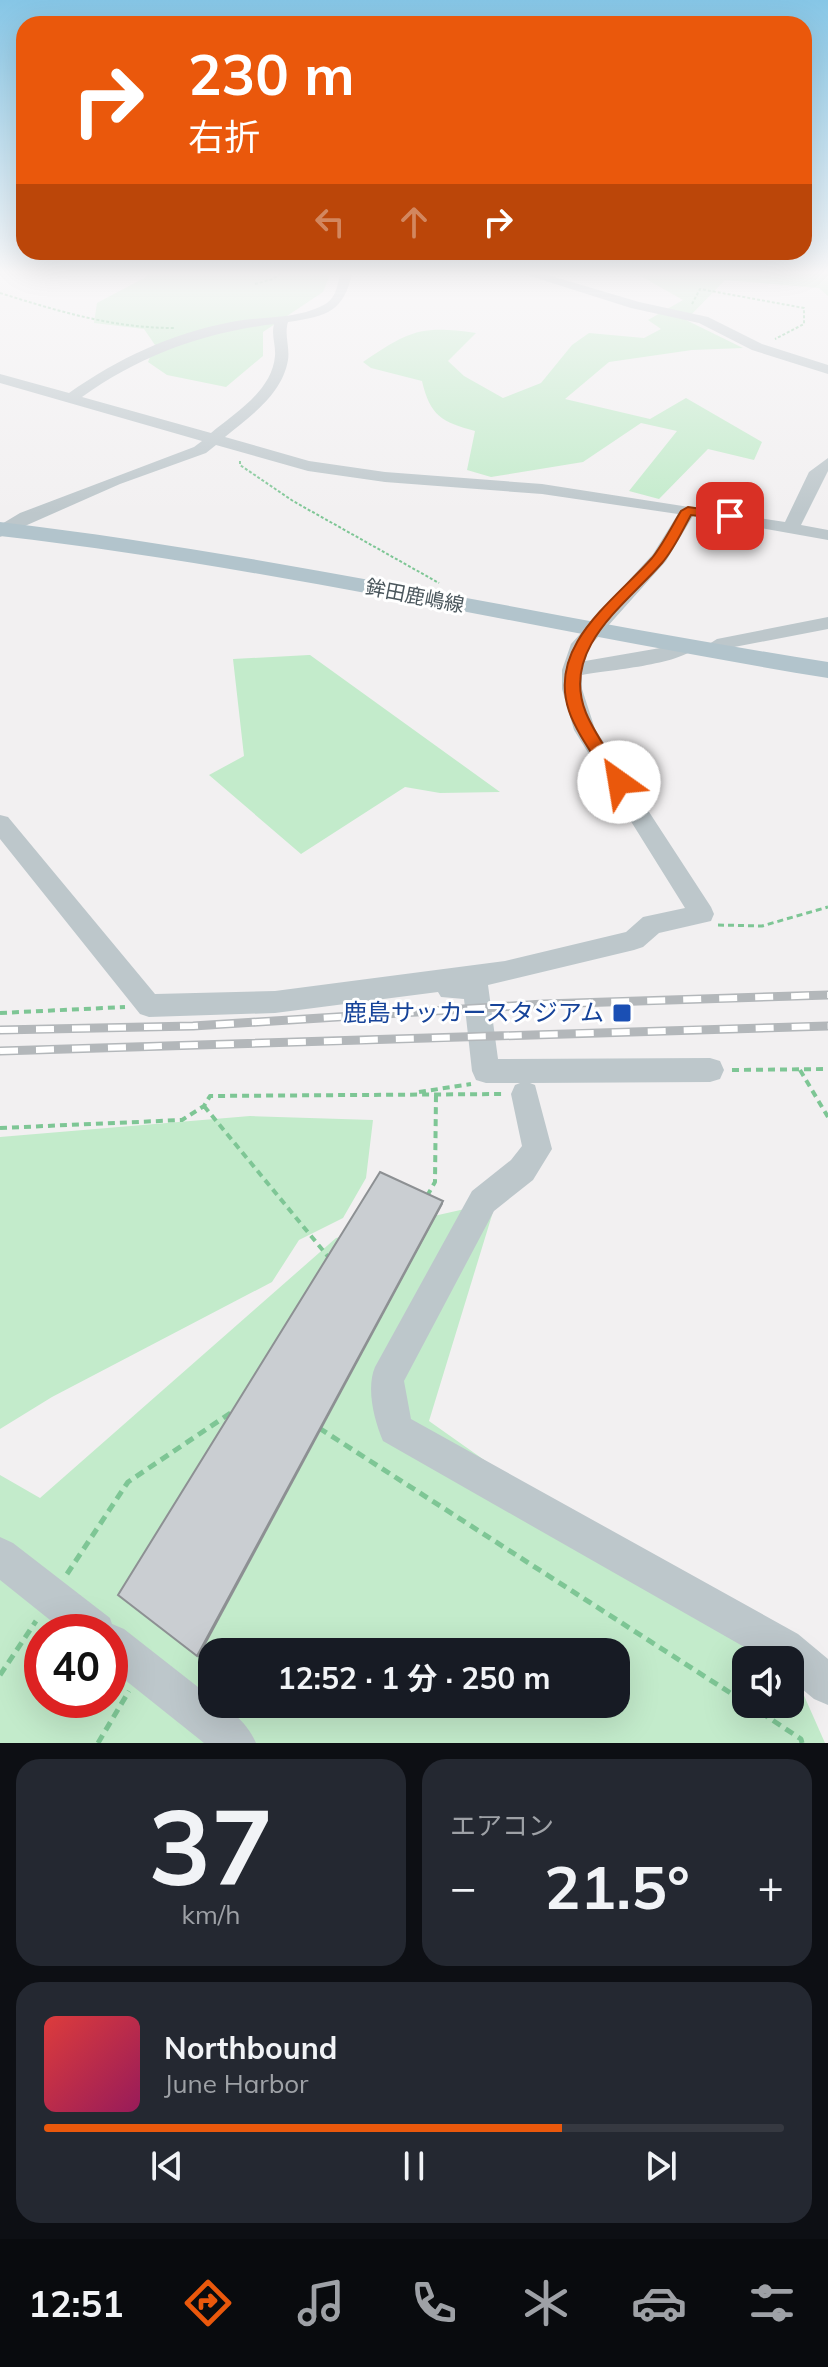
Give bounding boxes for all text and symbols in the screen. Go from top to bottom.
text: 230 m [188,39,355,109]
icon: right [56,48,160,152]
text: 右折 [188,114,260,159]
icon: left [308,200,352,244]
icon: ahead [392,200,436,244]
icon: right [476,200,520,244]
pin [696,482,764,550]
icon: arrive [708,494,752,538]
street label: 鉾田鹿嶋線 [364,574,467,617]
position arrow [577,740,661,824]
place label: 鹿島サッカースタジアム [343,997,604,1027]
marker: 鹿島サッカースタジアム [611,1002,633,1024]
speed limit sign: 40 [24,1614,128,1718]
map controls [732,1646,804,1718]
button: sound [732,1646,804,1718]
text: 12:52 · 1 分 · 250 m [278,1659,550,1697]
text: 37 [149,1780,273,1911]
text: エアコン [450,1809,554,1842]
text: 21.5° [544,1849,690,1924]
text: − [450,1859,476,1914]
text: + [758,1859,784,1914]
text: km/h [182,1898,240,1931]
text: Northbound [164,2029,337,2067]
text: June Harbor [164,2067,309,2100]
icon: previous [145,2144,189,2188]
icon: pause [392,2144,436,2188]
icon: next [639,2144,683,2188]
icon: directions [180,2275,236,2331]
icon: music [293,2275,349,2331]
icon: phone [406,2275,462,2331]
icon: climate [518,2275,574,2331]
icon: car [631,2275,687,2331]
icon: filters [744,2275,800,2331]
text: 12:51 [28,2281,124,2326]

